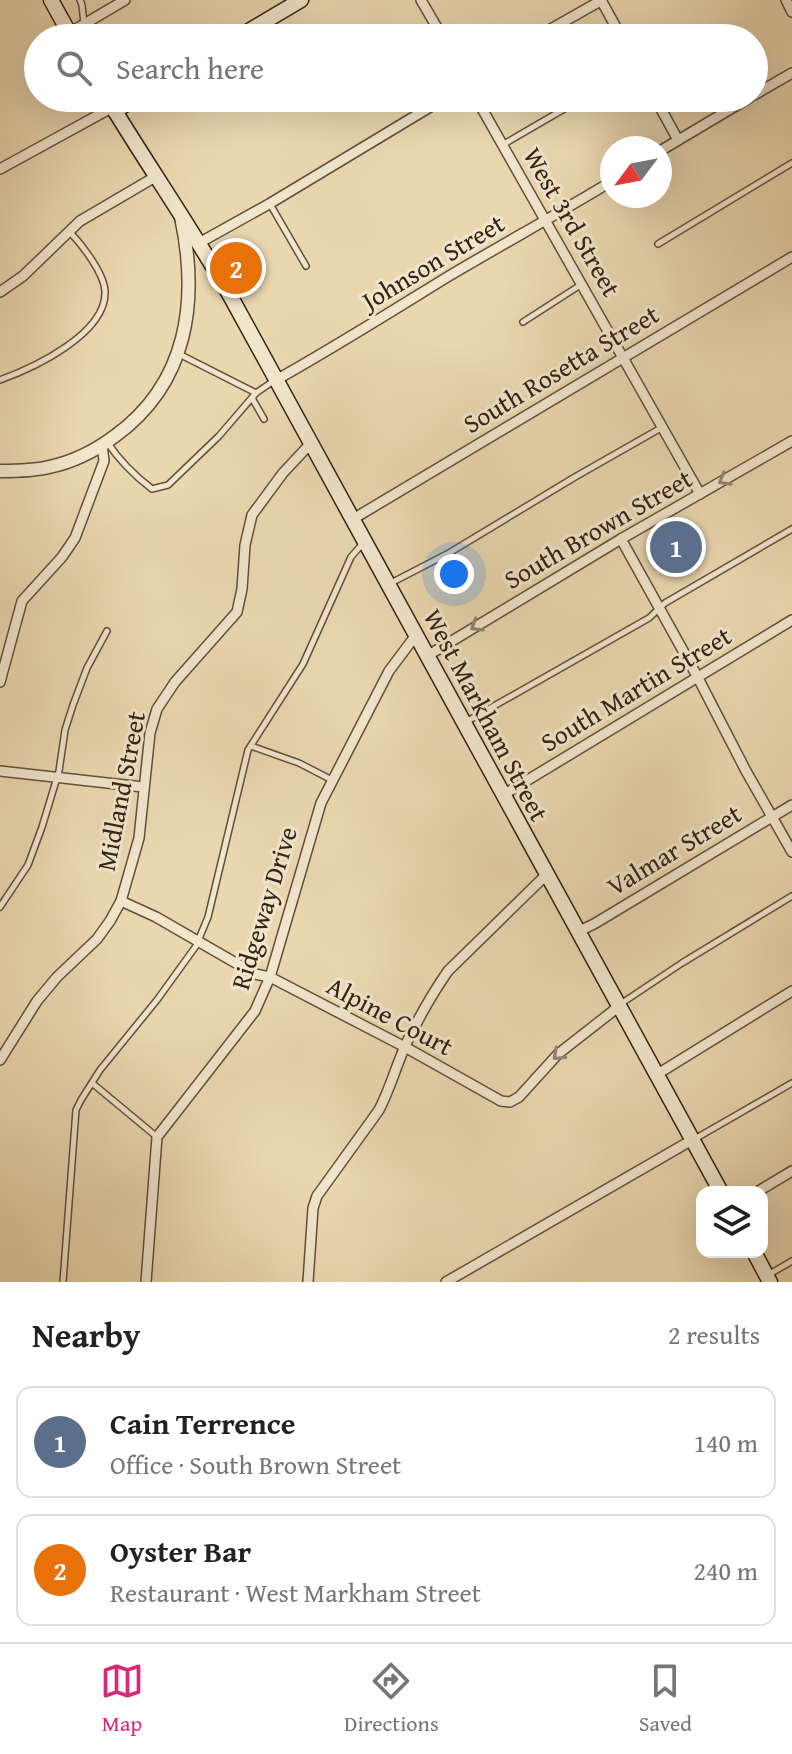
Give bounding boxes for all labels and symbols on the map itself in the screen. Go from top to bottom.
north arrow [600,136,672,208]
street label: West 3rd Street [514,140,631,304]
street label: Johnson Street [351,204,512,321]
pin: 2 [210,238,262,298]
street label: South Rosetta Street [455,295,666,443]
street label: South Brown Street [496,459,699,598]
one-way arrow [719,470,733,486]
pin: 1 [650,517,702,577]
your location [434,554,474,594]
street label: West Markham Street [414,602,559,828]
one-way arrow [470,616,485,632]
street label: South Martin Street [533,616,739,761]
street label: Midland Street [86,708,155,874]
street label: Valmar Street [599,794,748,905]
street label: Ridgeway Drive [220,822,307,994]
street label: Alpine Court [320,966,460,1065]
one-way arrow [552,1045,567,1060]

